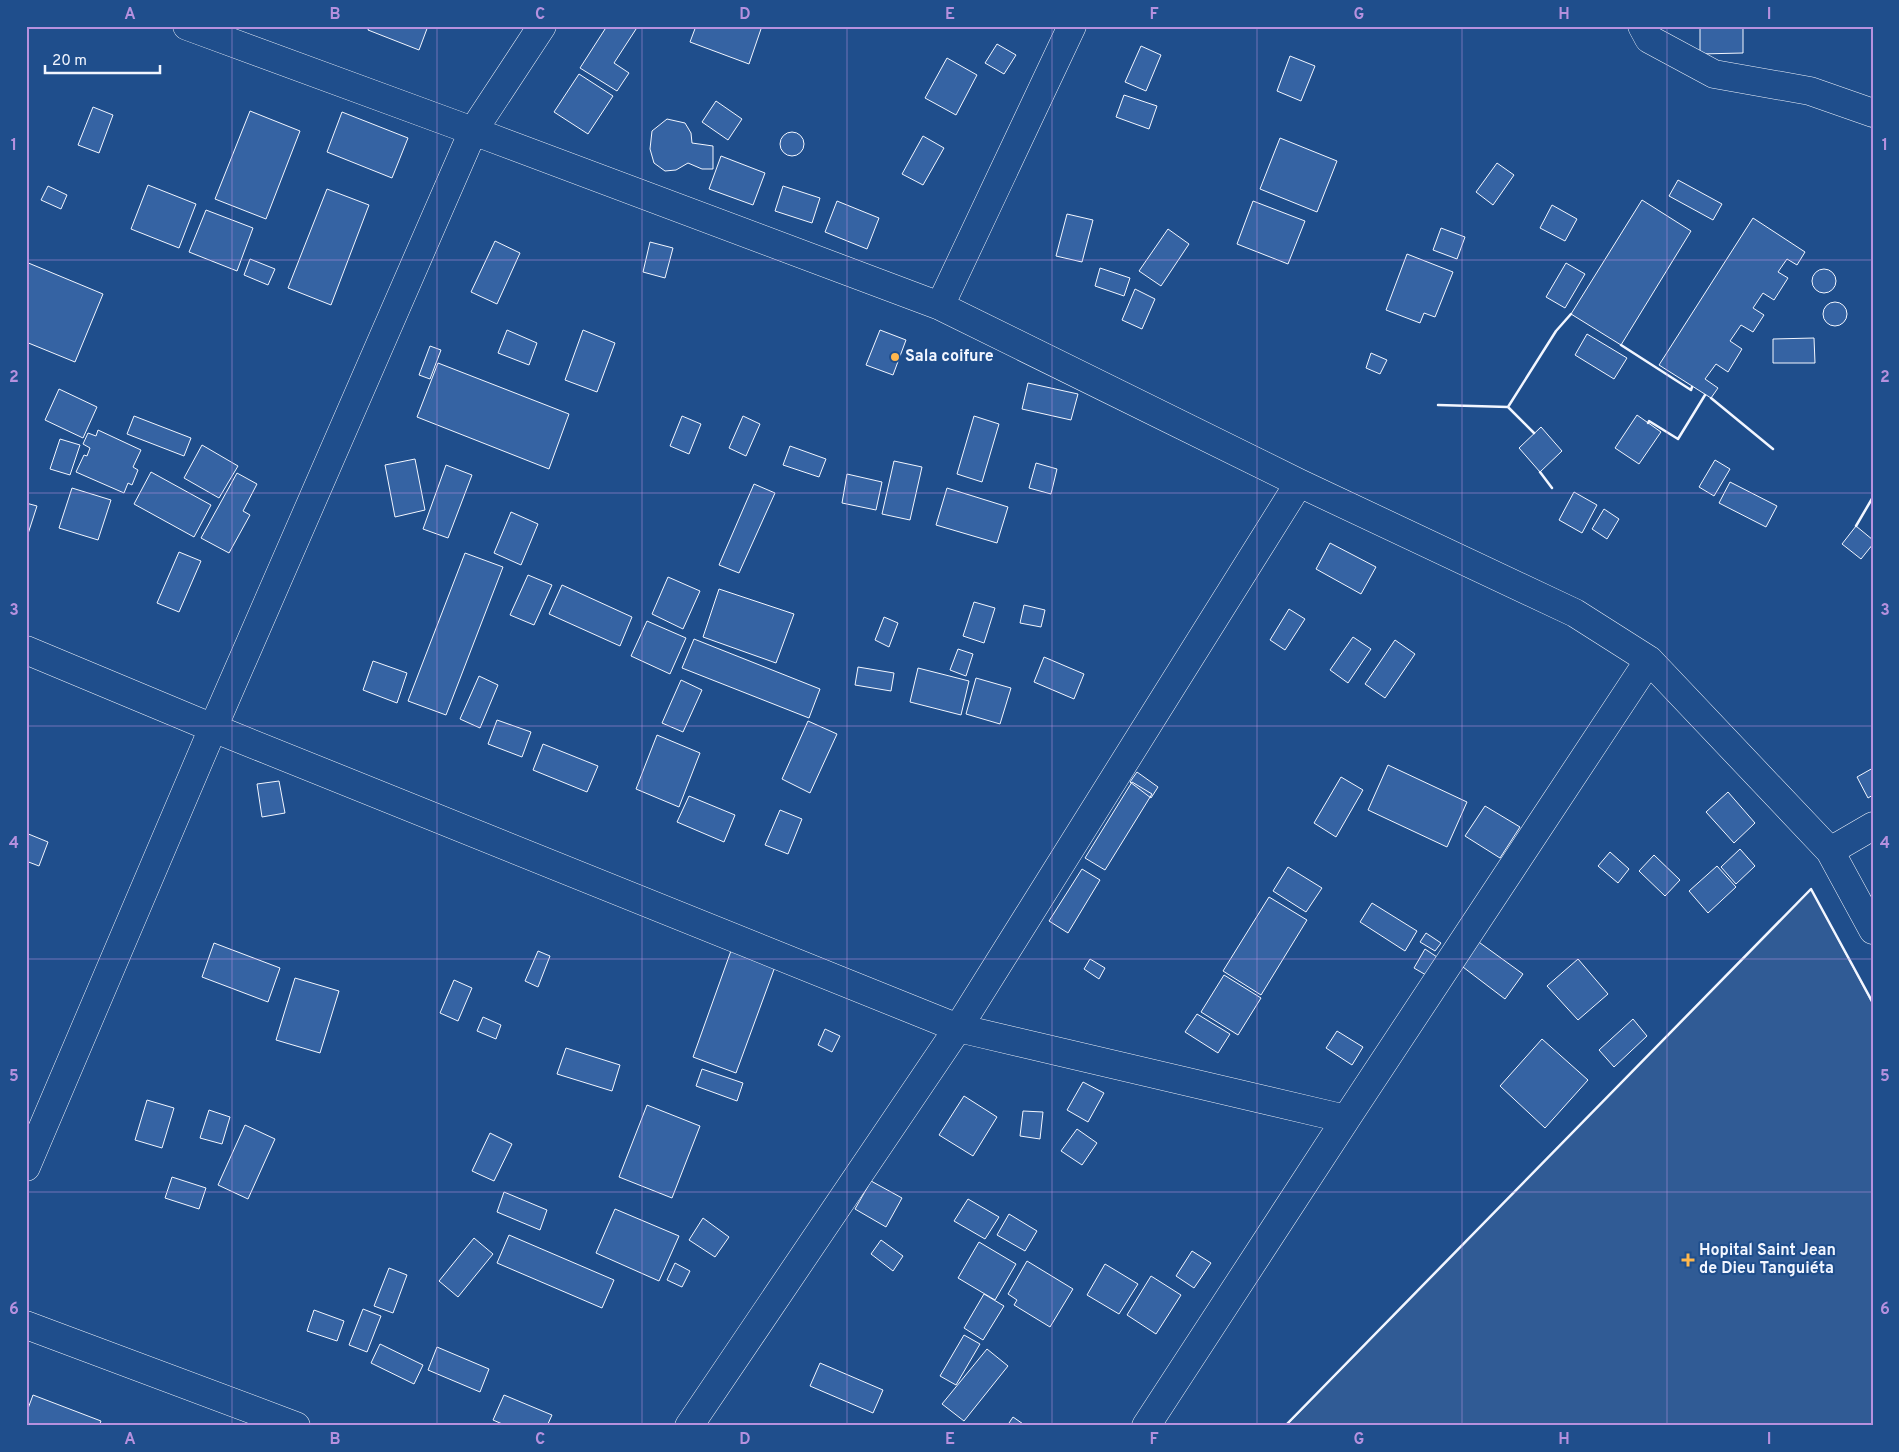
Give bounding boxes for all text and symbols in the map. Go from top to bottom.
text: A [124,5,136,25]
text: B [329,5,341,25]
text: C [535,5,545,25]
text: D [739,5,751,25]
text: E [945,5,955,25]
text: F [1149,5,1159,25]
text: G [1354,5,1364,25]
text: H [1558,5,1570,25]
text: I [1767,5,1771,25]
scale bar [45,42,160,74]
text: 20 m [52,52,87,71]
text: 1 [11,136,17,156]
text: 1 [1882,136,1888,156]
place label: Sala coifure [905,347,994,367]
marker: Sala coifure [889,351,901,363]
text: 2 [9,368,19,388]
text: 2 [1880,368,1890,388]
text: 3 [9,601,19,621]
text: 3 [1880,601,1890,621]
text: 4 [9,834,19,854]
text: 4 [1880,834,1890,854]
text: 5 [9,1067,19,1087]
text: 5 [1880,1067,1890,1087]
place label: Hopital Saint Jean de Dieu Tanguiéta [1699,1241,1836,1279]
marker: Hopital Saint Jean de Dieu Tanguiéta [1681,1253,1695,1267]
text: 6 [9,1300,19,1320]
text: 6 [1880,1300,1890,1320]
text: A [124,1430,136,1450]
text: B [329,1430,341,1450]
text: C [535,1430,545,1450]
text: D [739,1430,751,1450]
text: E [945,1430,955,1450]
text: F [1149,1430,1159,1450]
text: G [1354,1430,1364,1450]
text: H [1558,1430,1570,1450]
text: I [1767,1430,1771,1450]

